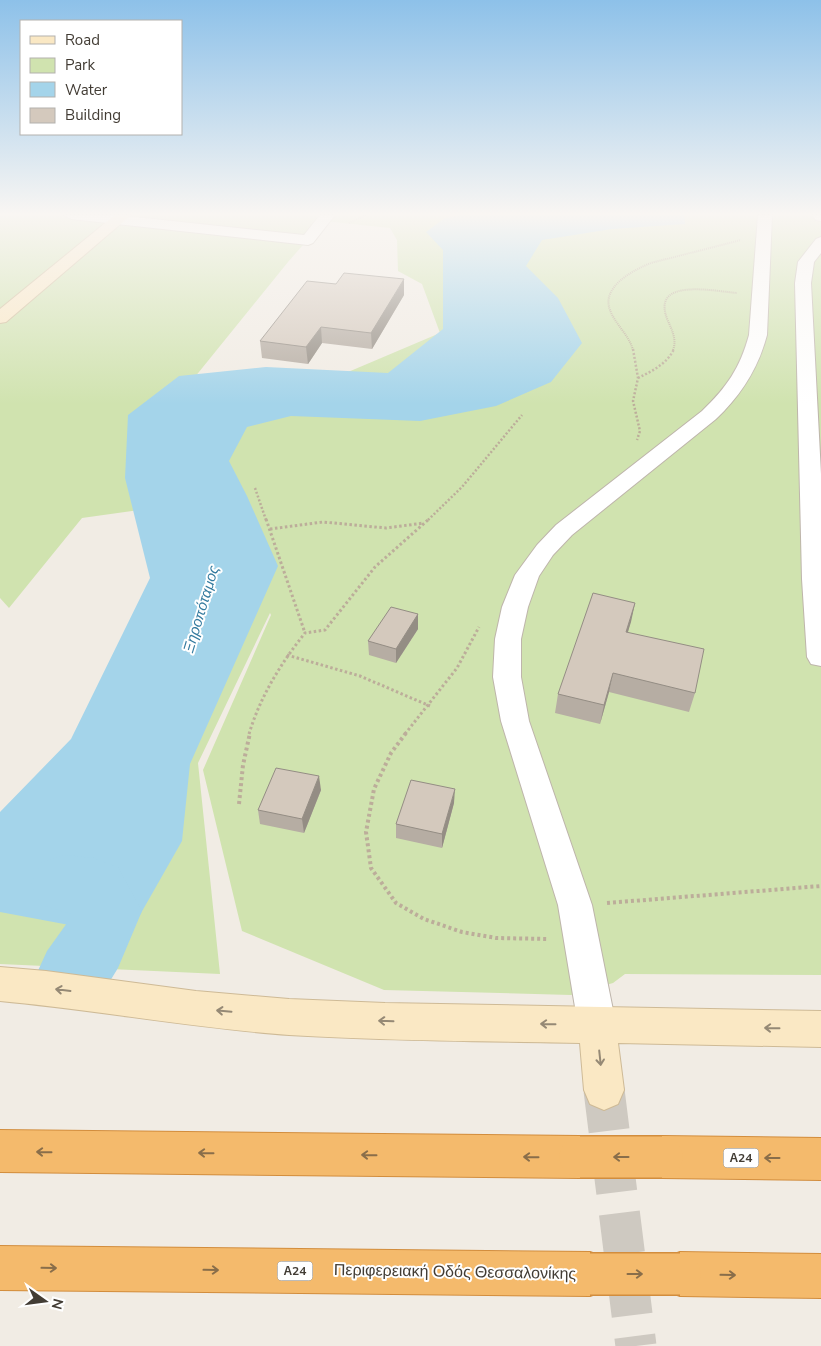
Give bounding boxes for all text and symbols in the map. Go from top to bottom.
legend [20,20,182,135]
text: Road [65,30,100,50]
text: Park [65,55,95,75]
text: Water [65,80,108,100]
text: Building [65,105,121,125]
water label: Ξηροπόταμος [178,562,224,656]
one-way arrow [55,985,71,995]
one-way arrow [216,1006,232,1016]
one-way arrow [378,1016,394,1025]
one-way arrow [541,1019,557,1029]
one-way arrow [765,1023,781,1033]
one-way arrow [596,1049,605,1065]
one-way arrow [36,1147,52,1157]
one-way arrow [198,1148,214,1158]
road number: Α24 [724,1148,758,1168]
one-way arrow [361,1150,377,1160]
one-way arrow [523,1152,540,1162]
one-way arrow [613,1152,630,1162]
one-way arrow [765,1153,781,1163]
street label: Περιφερειακή Οδός Θεσσαλονίκης [334,1259,577,1285]
road number: Α24 [278,1262,312,1280]
one-way arrow [40,1263,56,1273]
one-way arrow [202,1265,219,1275]
one-way arrow [626,1269,643,1279]
one-way arrow [720,1270,736,1280]
north arrow [20,1276,70,1326]
text: N [47,1297,68,1311]

